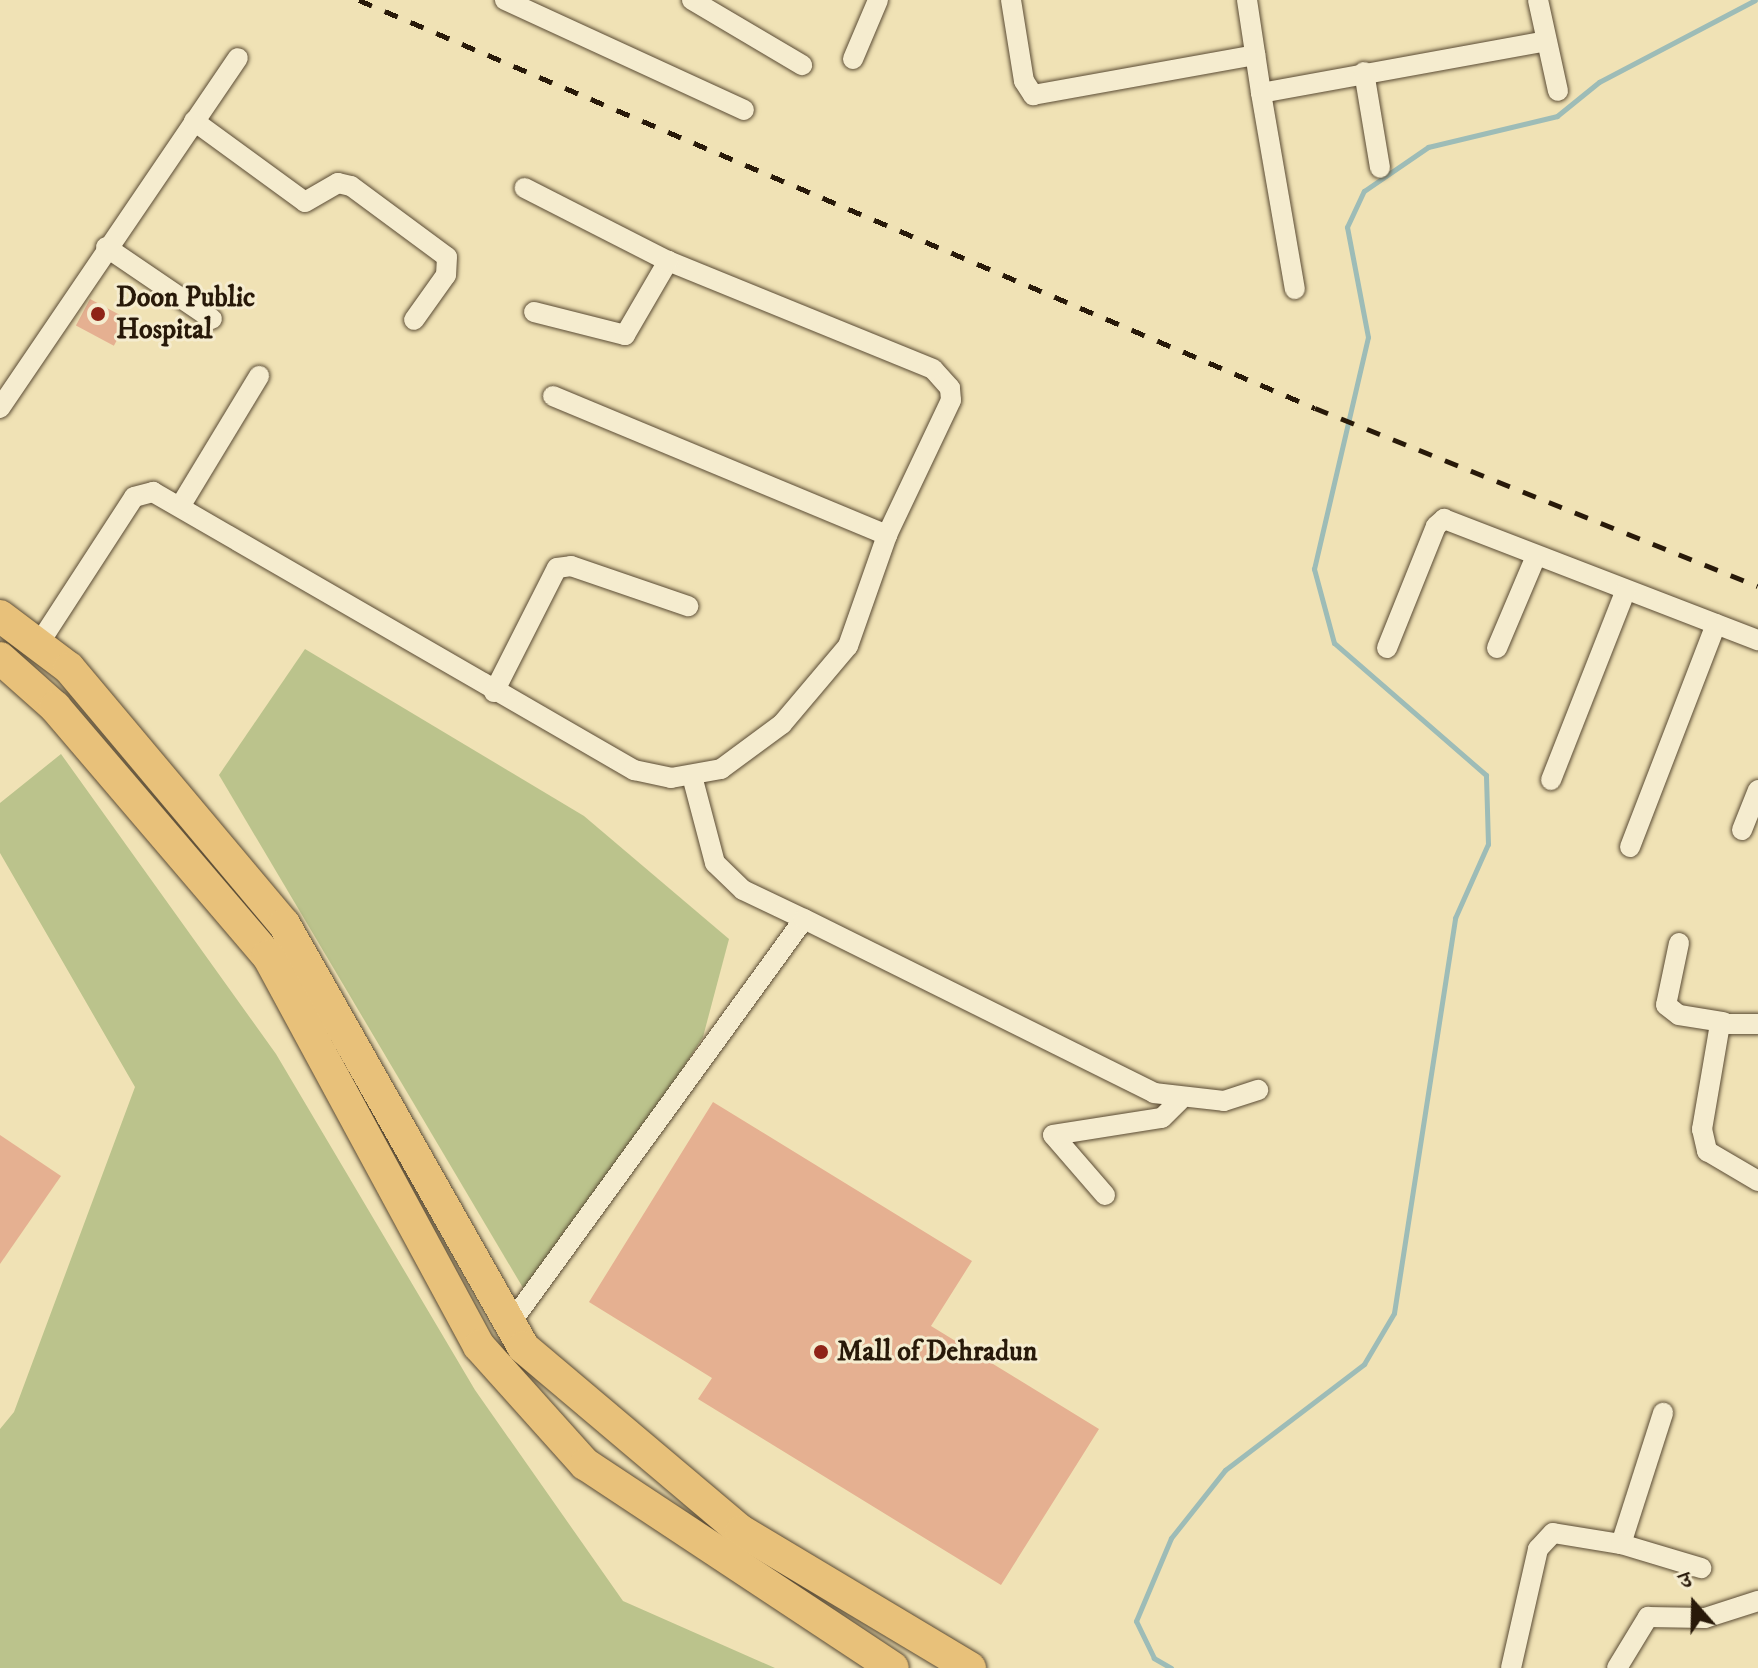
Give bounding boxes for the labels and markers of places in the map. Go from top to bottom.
place label: Doon Public Hospital [116,281,255,347]
marker: Doon Public Hospital [87,303,109,325]
place label: Mall of Dehradun [837,1335,1037,1369]
marker: Mall of Dehradun [812,1343,830,1361]

